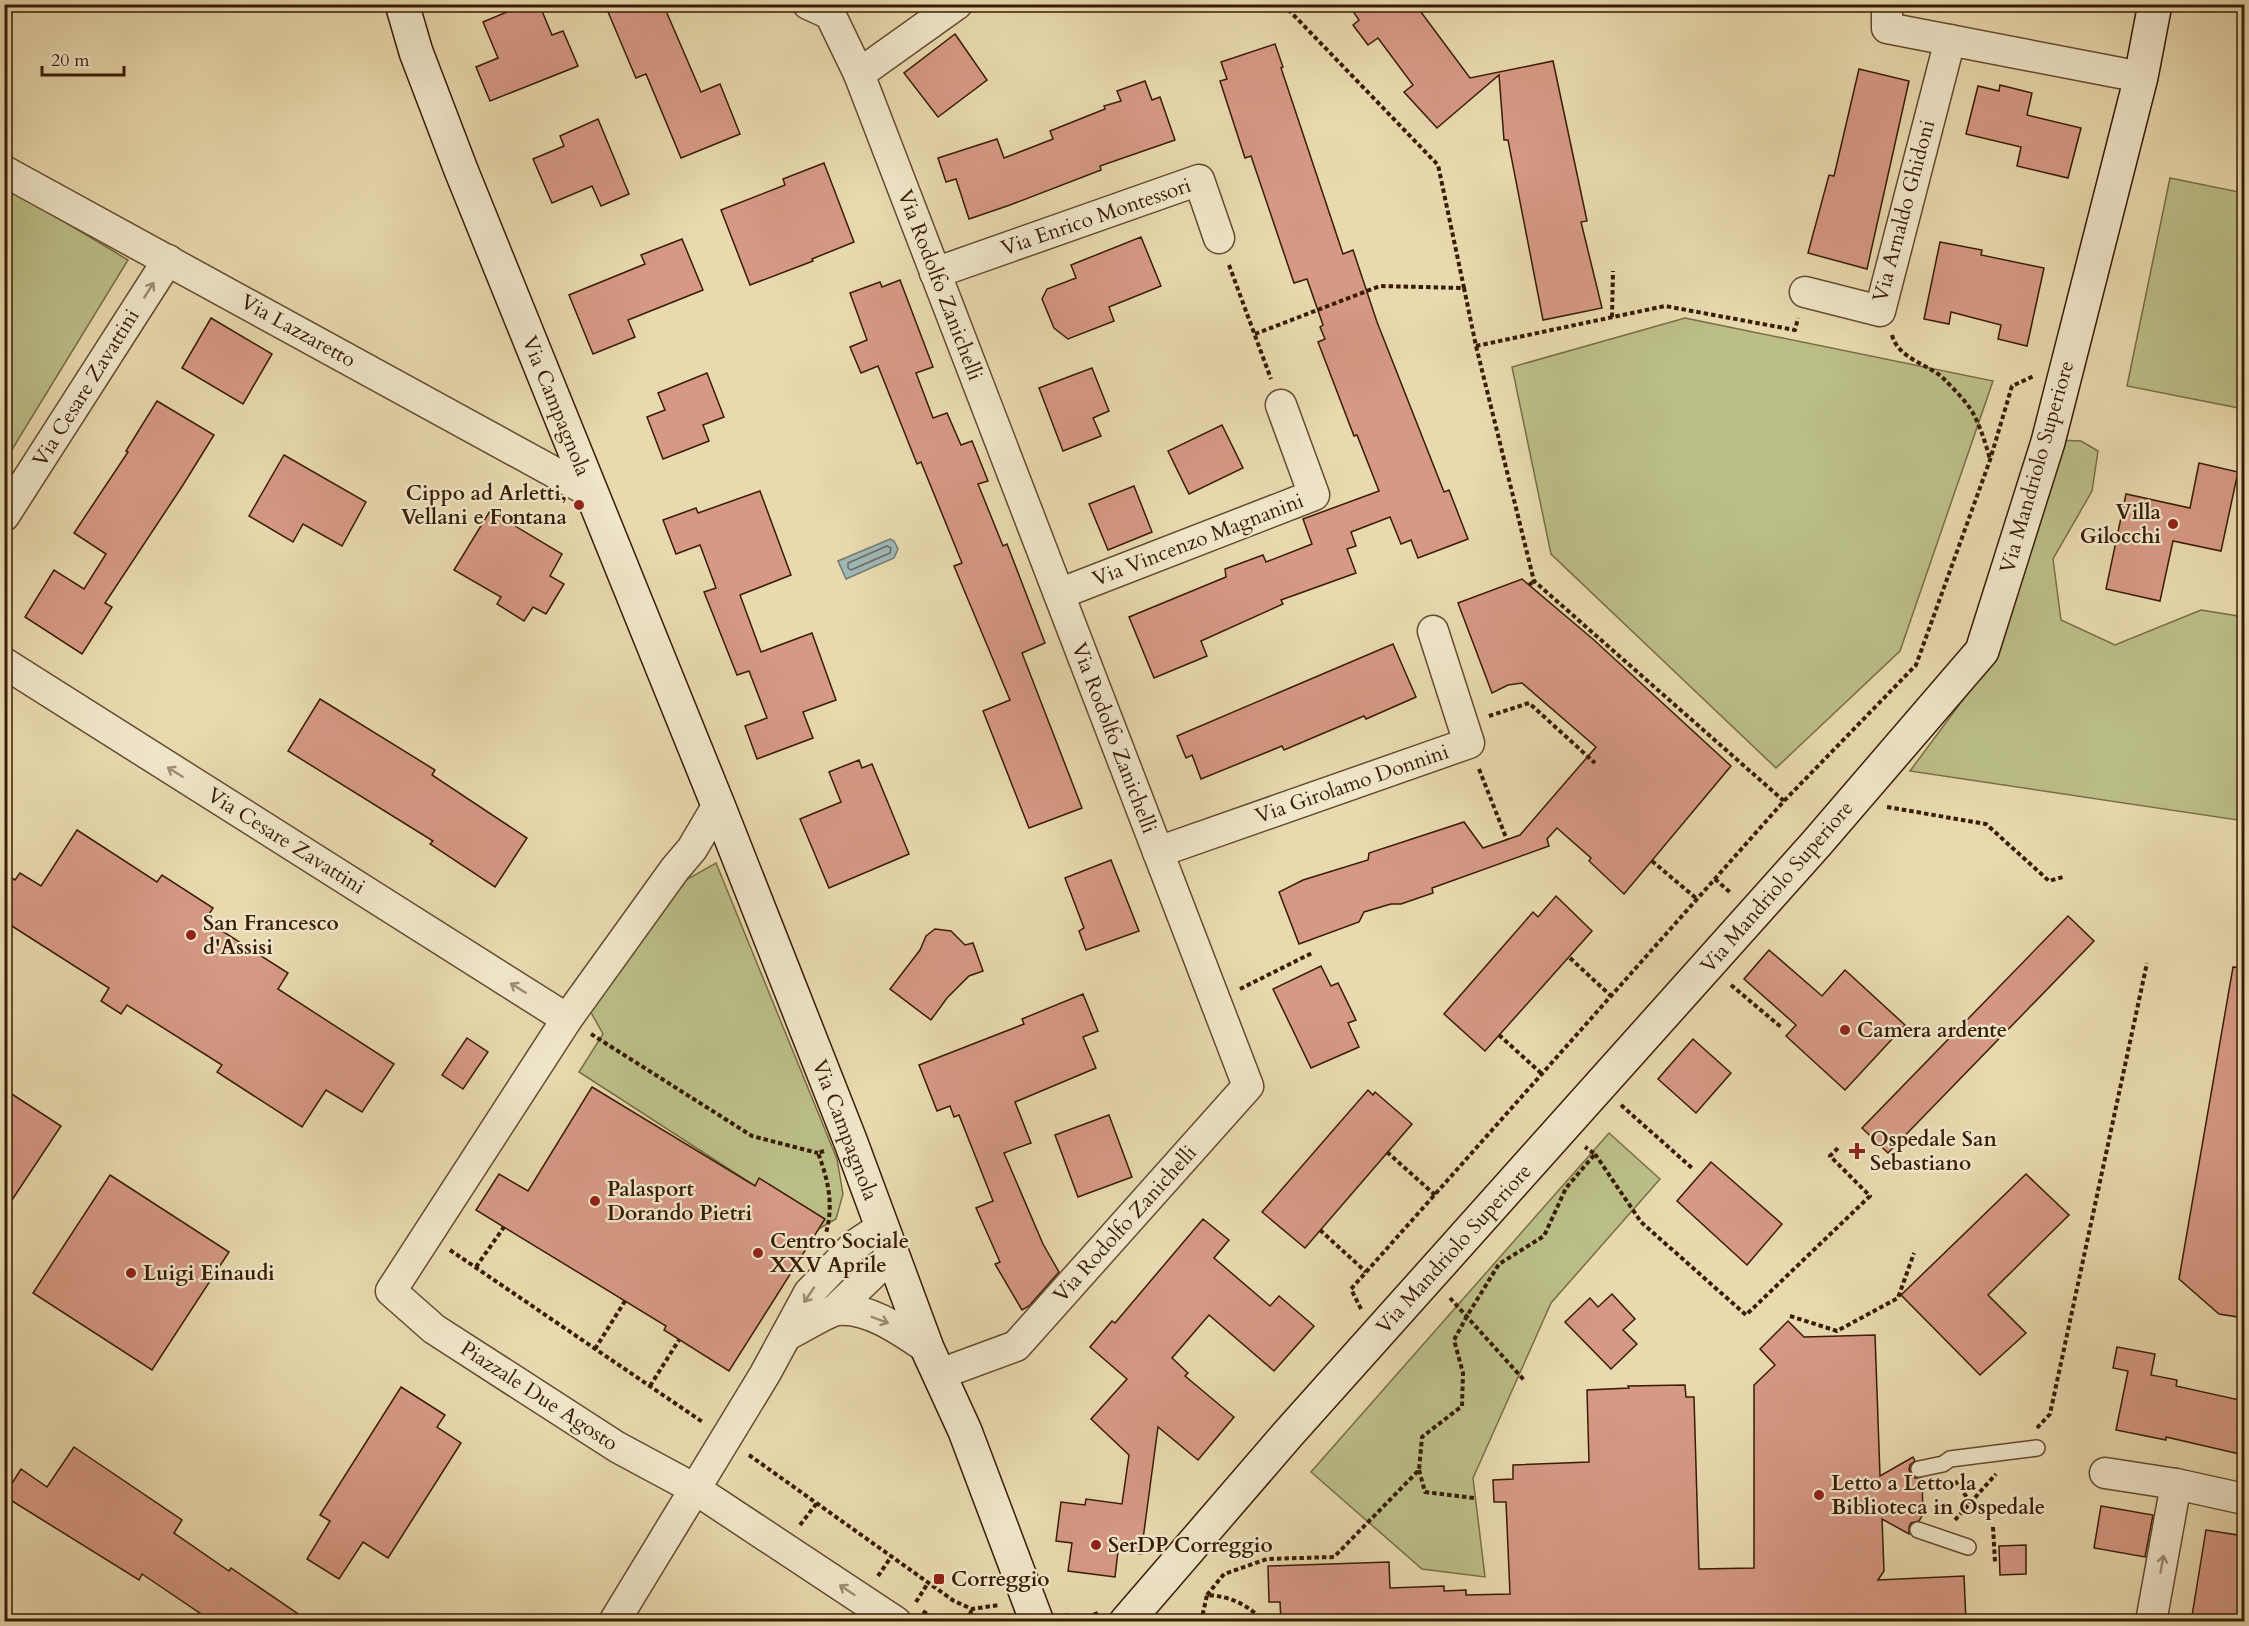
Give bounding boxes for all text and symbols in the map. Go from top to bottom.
scale bar [42,39,124,77]
text: 20 m [51,48,90,73]
street label: Via Arnaldo Ghidoni [1866,117,1942,305]
street label: Via Enrico Montessori [997,171,1195,263]
street label: Via Rodolfo Zanichelli [890,185,990,385]
one-way arrow [143,282,155,299]
street label: Via Lazzaretto [235,287,361,375]
street label: Via Cesare Zavattini [26,303,146,473]
street label: Via Campagnola [515,332,597,480]
street label: Via Mandriolo Superiore [1993,357,2081,577]
place label: Cippo ad Arletti, Vellani e Fontana [401,479,568,532]
street label: Via Vincenzo Magnanini [1088,486,1308,594]
marker: Cippo ad Arletti, Vellani e Fontana [572,498,586,512]
place label: Villa Gilocchi [2080,498,2162,551]
marker: Villa Gilocchi [2166,517,2180,531]
street label: Via Rodolfo Zanichelli [1064,638,1164,838]
street label: Via Girolamo Donnini [1251,737,1453,831]
one-way arrow [167,765,184,777]
street label: Via Cesare Zavattini [201,781,371,901]
street label: Via Mandriolo Superiore [1694,794,1860,980]
place label: San Francesco d'Assisi [203,909,339,962]
marker: San Francesco d'Assisi [184,928,198,942]
one-way arrow [510,981,527,993]
place label: Camera ardente [1857,1016,2007,1045]
marker: Camera ardente [1838,1023,1852,1037]
street label: Via Campagnola [805,1055,885,1205]
place label: Ospedale San Sebastiano [1870,1125,1997,1178]
street label: Via Rodolfo Zanichelli [1047,1139,1204,1309]
marker: Ospedale San Sebastiano [1848,1142,1866,1160]
street label: Via Mandriolo Superiore [1370,1157,1538,1341]
place label: Palasport Dorando Pietri [607,1175,753,1228]
marker: Palasport Dorando Pietri [588,1194,602,1208]
place label: Centro Sociale XXV Aprile [770,1227,909,1280]
marker: Centro Sociale XXV Aprile [751,1246,765,1260]
place label: Luigi Einaudi [143,1259,275,1288]
marker: Luigi Einaudi [124,1266,138,1280]
one-way arrow [803,1286,815,1302]
one-way arrow [870,1315,889,1326]
street label: Piazzale Due Agosto [455,1334,623,1458]
place label: Letto a Letto la Biblioteca in Ospedale [1831,1469,2045,1522]
marker: Letto a Letto la Biblioteca in Ospedale [1812,1488,1826,1502]
place label: SerDP Correggio [1108,1531,1273,1560]
marker: SerDP Correggio [1089,1538,1103,1552]
one-way arrow [2157,1555,2168,1574]
place label: Correggio [951,1565,1050,1594]
marker: Correggio [932,1572,946,1586]
one-way arrow [839,1584,855,1596]

